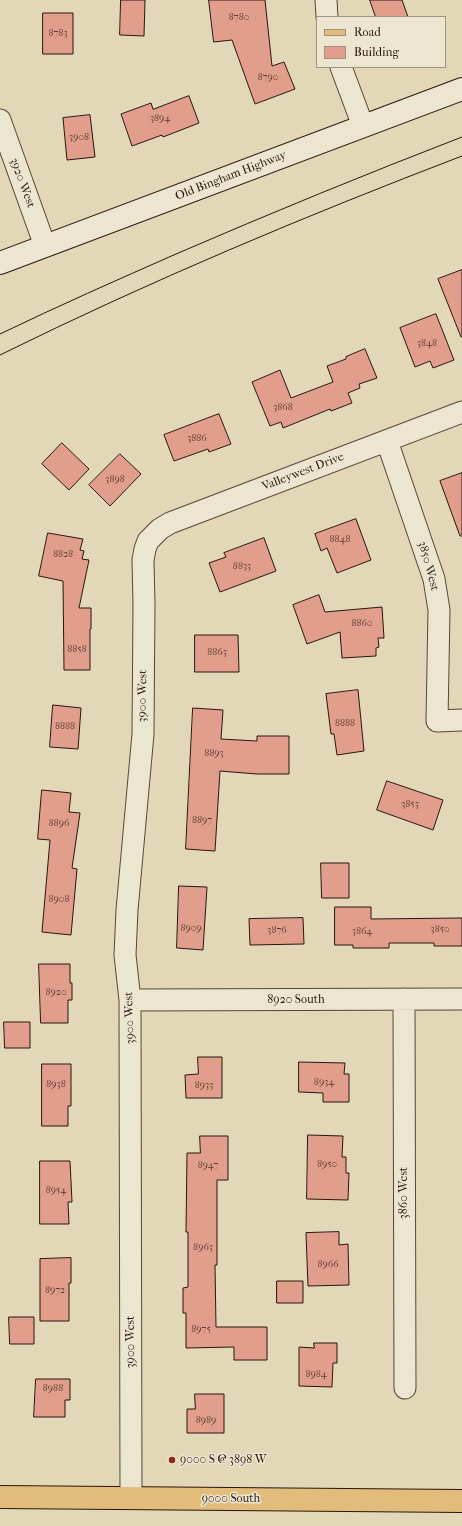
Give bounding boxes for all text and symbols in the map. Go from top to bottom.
house number: 8780 [229,12,249,24]
legend [316,16,446,68]
text: Road [354,25,381,39]
house number: 8783 [49,28,67,40]
text: Building [354,45,399,59]
house number: 8790 [258,72,278,84]
house number: 3894 [150,113,170,125]
house number: 3908 [69,132,89,144]
street label: Old Bingham Highway [173,148,289,204]
street label: 3920 West [6,156,38,210]
house number: 3848 [417,338,437,350]
house number: 3868 [273,402,293,414]
house number: 3886 [187,433,207,445]
street label: Valleywest Drive [260,450,346,494]
house number: 3898 [105,474,125,486]
house number: 8848 [330,534,350,546]
street label: 3850 West [414,540,442,592]
house number: 8828 [53,549,73,561]
house number: 8833 [233,561,251,573]
house number: 8860 [352,618,372,630]
house number: 8858 [67,644,87,656]
house number: 8863 [207,647,227,659]
street label: 3900 West [135,670,151,722]
house number: 8888 [335,718,355,730]
house number: 8888 [55,721,75,733]
house number: 8893 [204,748,224,760]
house number: 3853 [401,799,419,811]
house number: 8897 [192,815,212,827]
house number: 8896 [49,818,69,830]
house number: 8908 [49,894,69,906]
house number: 8909 [180,923,202,935]
house number: 3850 [431,924,449,936]
house number: 3876 [267,925,287,937]
house number: 3864 [352,926,372,938]
house number: 8920 [46,987,66,999]
street label: 3900 West [122,991,138,1045]
street label: 8920 South [267,993,325,1007]
house number: 8934 [314,1077,334,1089]
house number: 8938 [46,1079,66,1091]
house number: 8933 [195,1080,213,1092]
house number: 8950 [317,1159,337,1171]
house number: 8947 [198,1160,218,1172]
street label: 3860 West [397,1167,411,1219]
house number: 8954 [46,1185,66,1197]
house number: 8963 [193,1242,213,1254]
house number: 8966 [317,1259,339,1271]
house number: 8972 [45,1285,65,1297]
street label: 3900 West [124,1316,138,1368]
house number: 8975 [191,1324,211,1336]
house number: 8984 [305,1369,327,1381]
house number: 8988 [43,1383,63,1395]
house number: 8989 [196,1415,216,1427]
place label: 9000 S @ 3898 W [180,1453,267,1467]
marker: 9000 S @ 3898 W [167,1455,177,1465]
street label: 9000 South [202,1492,260,1506]

